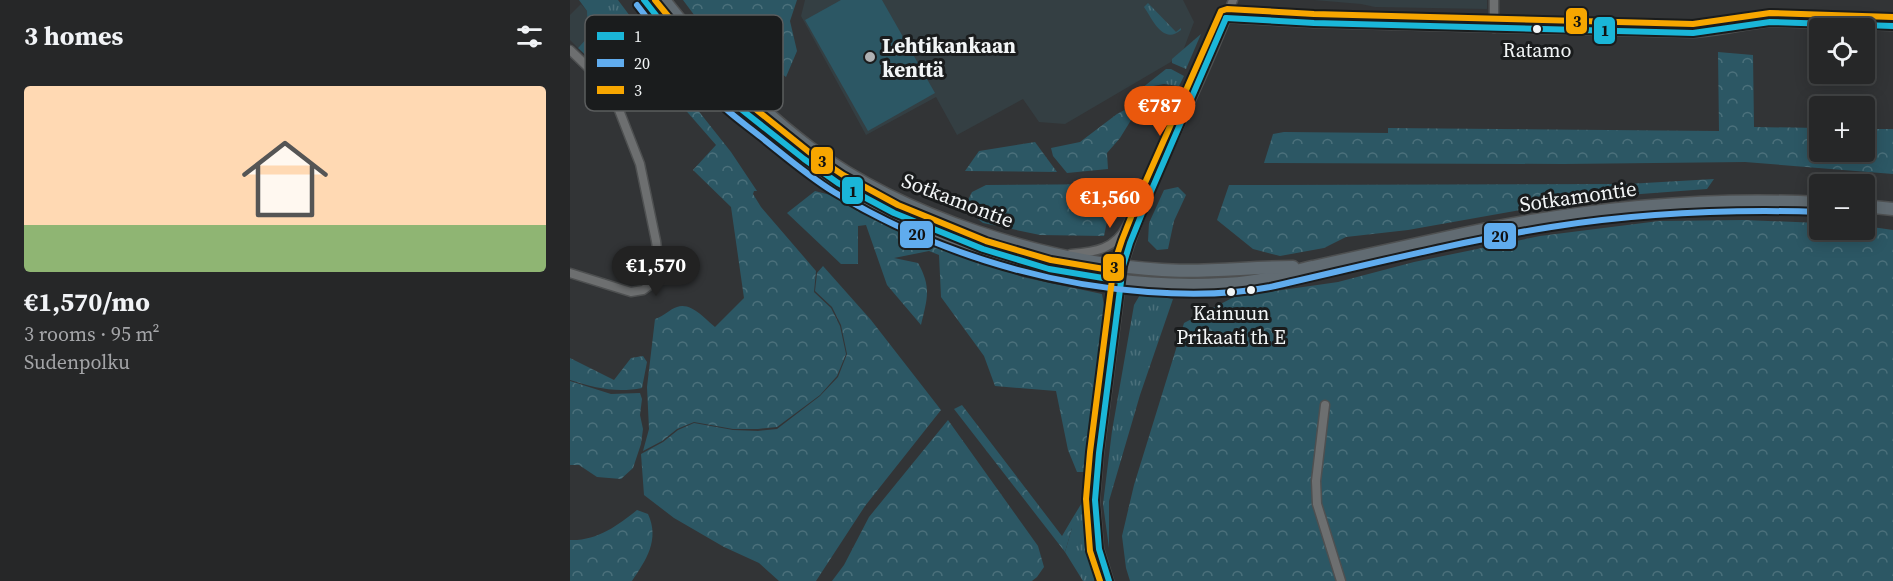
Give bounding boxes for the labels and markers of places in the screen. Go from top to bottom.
marker: Ratamo [1531,23,1543,35]
place label: Lehtikankaan kenttä [882,31,1016,84]
place label: Ratamo [1503,36,1571,64]
marker: Lehtikankaan kenttä [863,50,877,64]
pin: €787 [1124,86,1196,137]
pin: €1,560 [1061,178,1159,229]
pin: €1,570 [607,246,705,297]
unlabelled marker [1245,284,1257,296]
marker: Kainuun Prikaati th E [1225,286,1237,298]
place label: Kainuun Prikaati th E [1176,299,1286,351]

